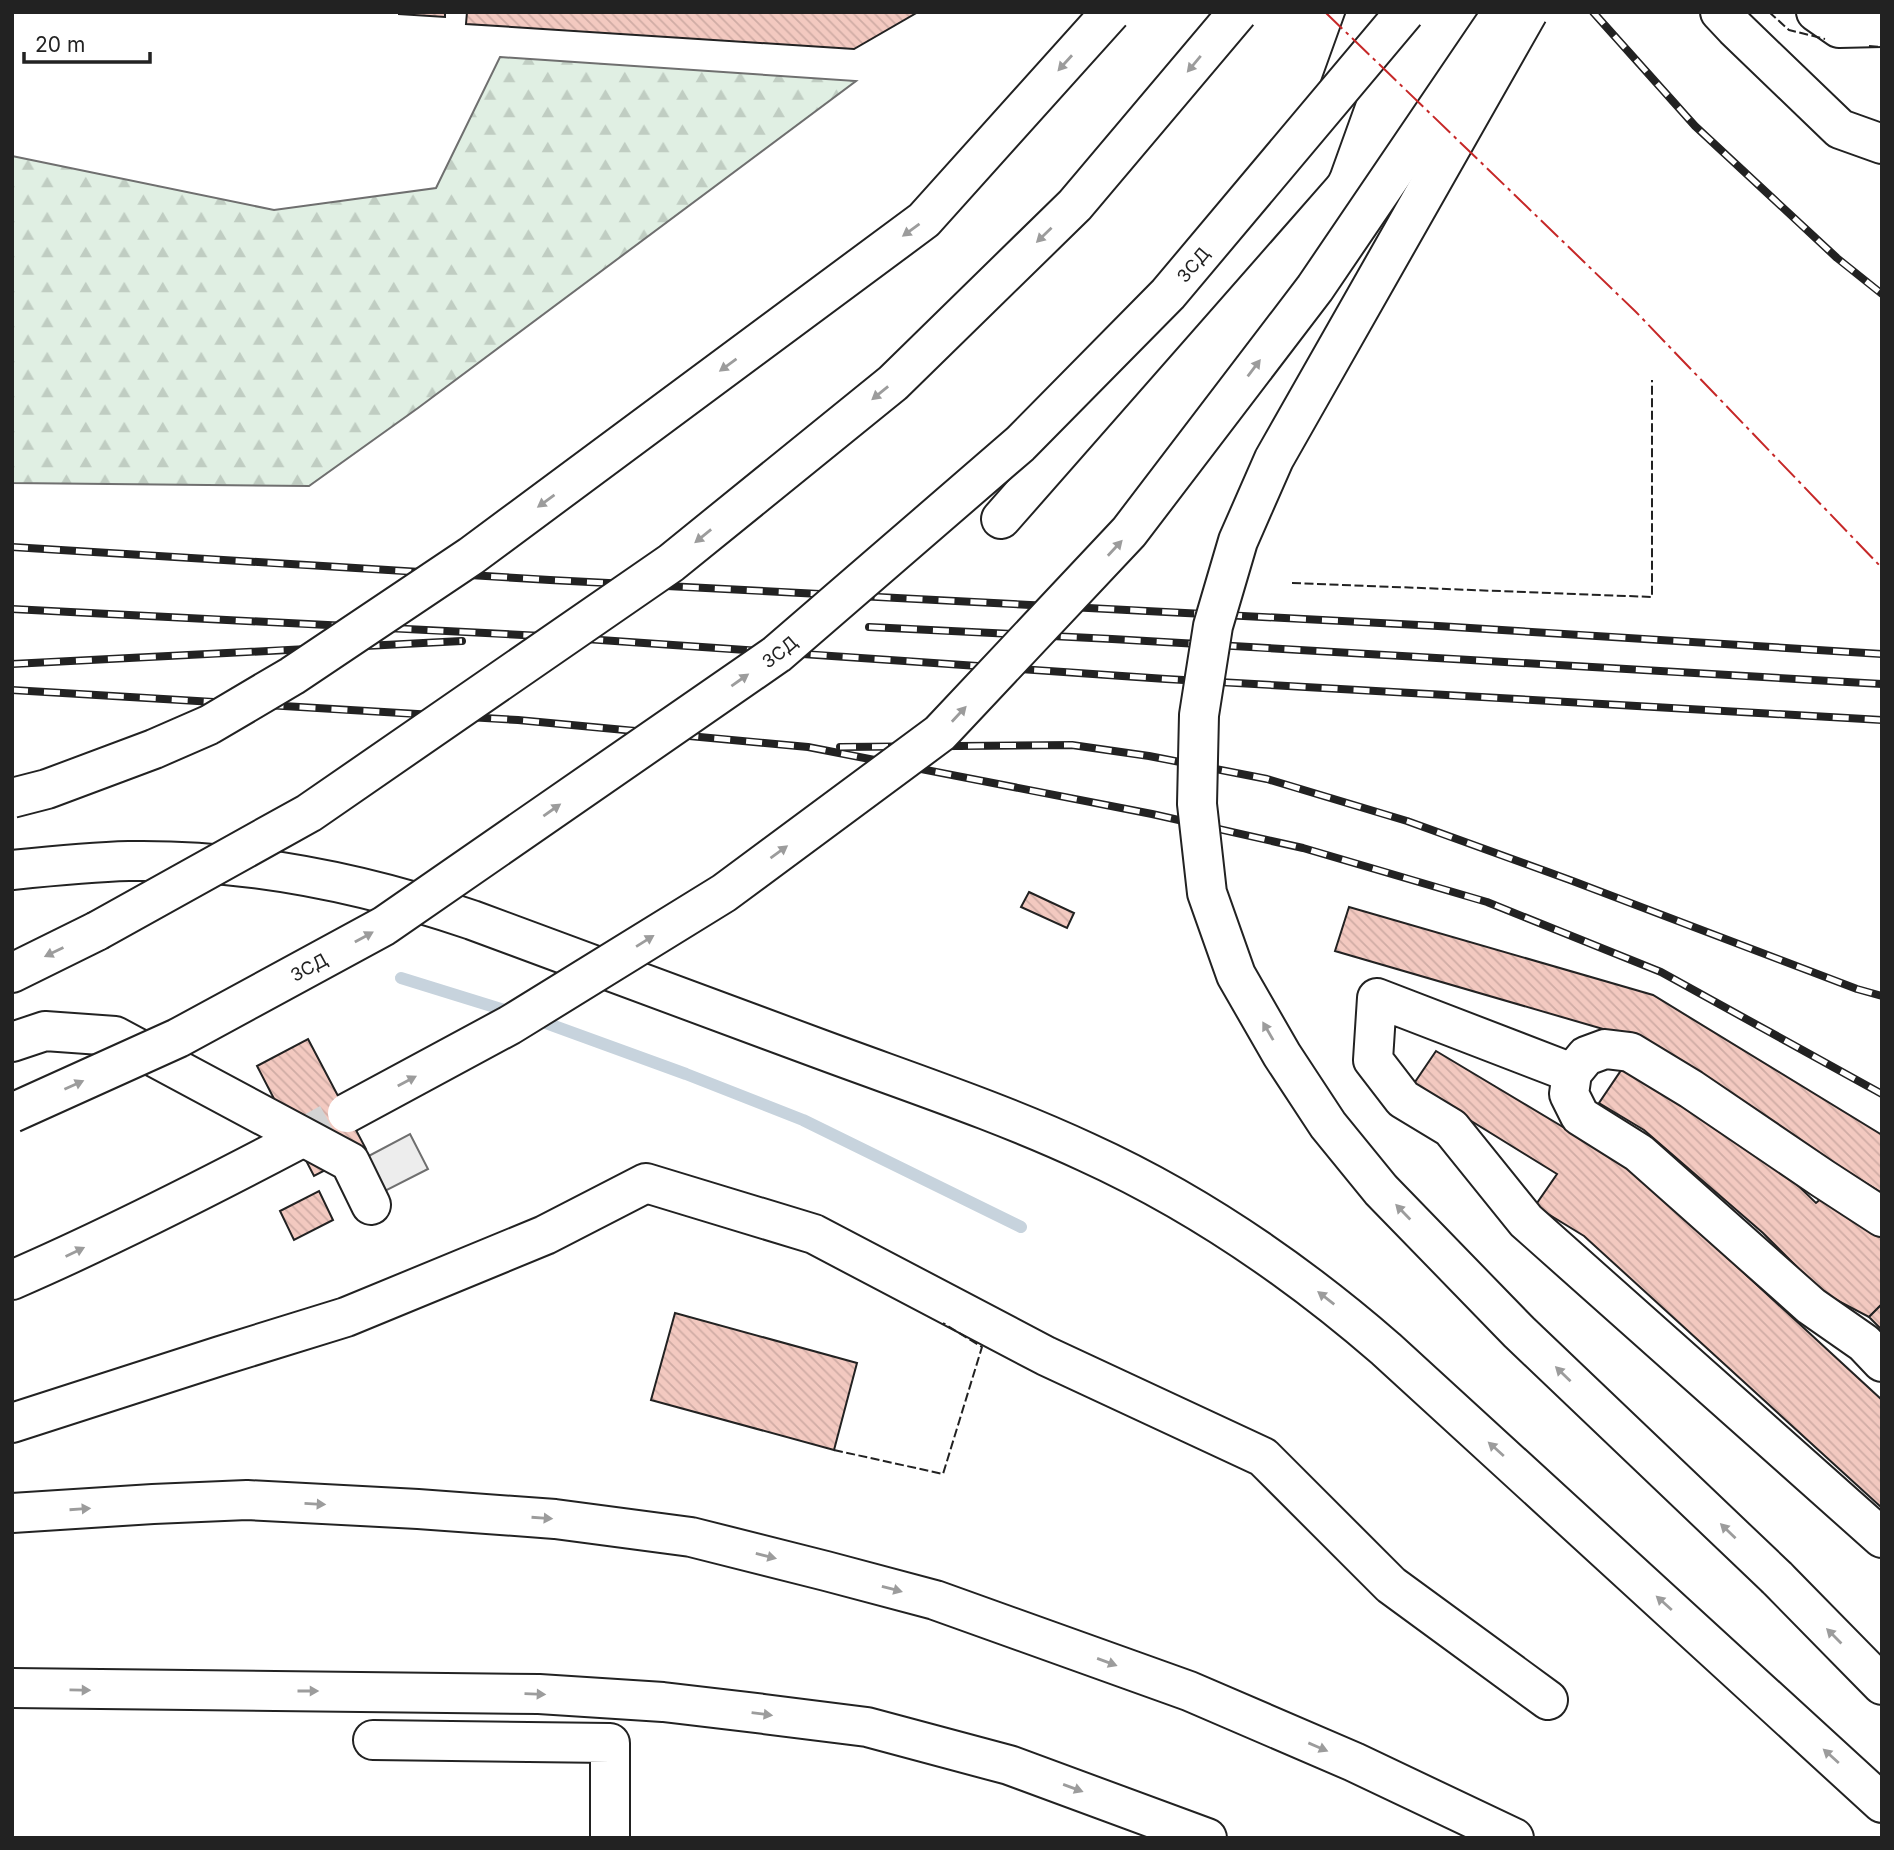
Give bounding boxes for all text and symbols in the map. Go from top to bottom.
scale bar [24,21,150,65]
text: 20 m [35,32,85,57]
one-way arrow [1058,54,1074,71]
one-way arrow [1187,56,1202,73]
one-way arrow [902,223,920,237]
one-way arrow [1036,227,1053,243]
street label: ЗСД [1172,243,1213,286]
one-way arrow [720,358,738,373]
one-way arrow [1247,359,1261,377]
one-way arrow [872,385,889,400]
one-way arrow [537,493,555,508]
one-way arrow [695,529,713,544]
one-way arrow [1106,540,1122,557]
street label: ЗСД [758,631,801,672]
one-way arrow [730,674,749,687]
one-way arrow [950,705,967,722]
one-way arrow [543,804,562,817]
one-way arrow [770,846,788,860]
one-way arrow [354,931,374,943]
one-way arrow [636,935,655,948]
one-way arrow [44,946,64,958]
street label: ЗСД [287,948,331,985]
one-way arrow [1262,1021,1274,1040]
one-way arrow [397,1075,417,1087]
one-way arrow [64,1079,85,1090]
one-way arrow [1395,1204,1412,1221]
one-way arrow [65,1246,85,1258]
one-way arrow [1317,1291,1335,1306]
one-way arrow [1555,1366,1572,1382]
one-way arrow [1487,1441,1505,1457]
one-way arrow [304,1498,326,1509]
one-way arrow [70,1503,92,1514]
one-way arrow [531,1513,553,1524]
one-way arrow [1720,1524,1737,1540]
one-way arrow [755,1551,777,1562]
one-way arrow [882,1584,903,1594]
one-way arrow [1655,1595,1673,1611]
one-way arrow [1826,1628,1842,1645]
one-way arrow [1097,1657,1118,1668]
one-way arrow [70,1684,92,1695]
one-way arrow [297,1685,319,1697]
one-way arrow [525,1688,547,1700]
one-way arrow [751,1708,773,1719]
one-way arrow [1308,1741,1328,1753]
one-way arrow [1823,1749,1840,1765]
one-way arrow [1063,1783,1084,1794]

